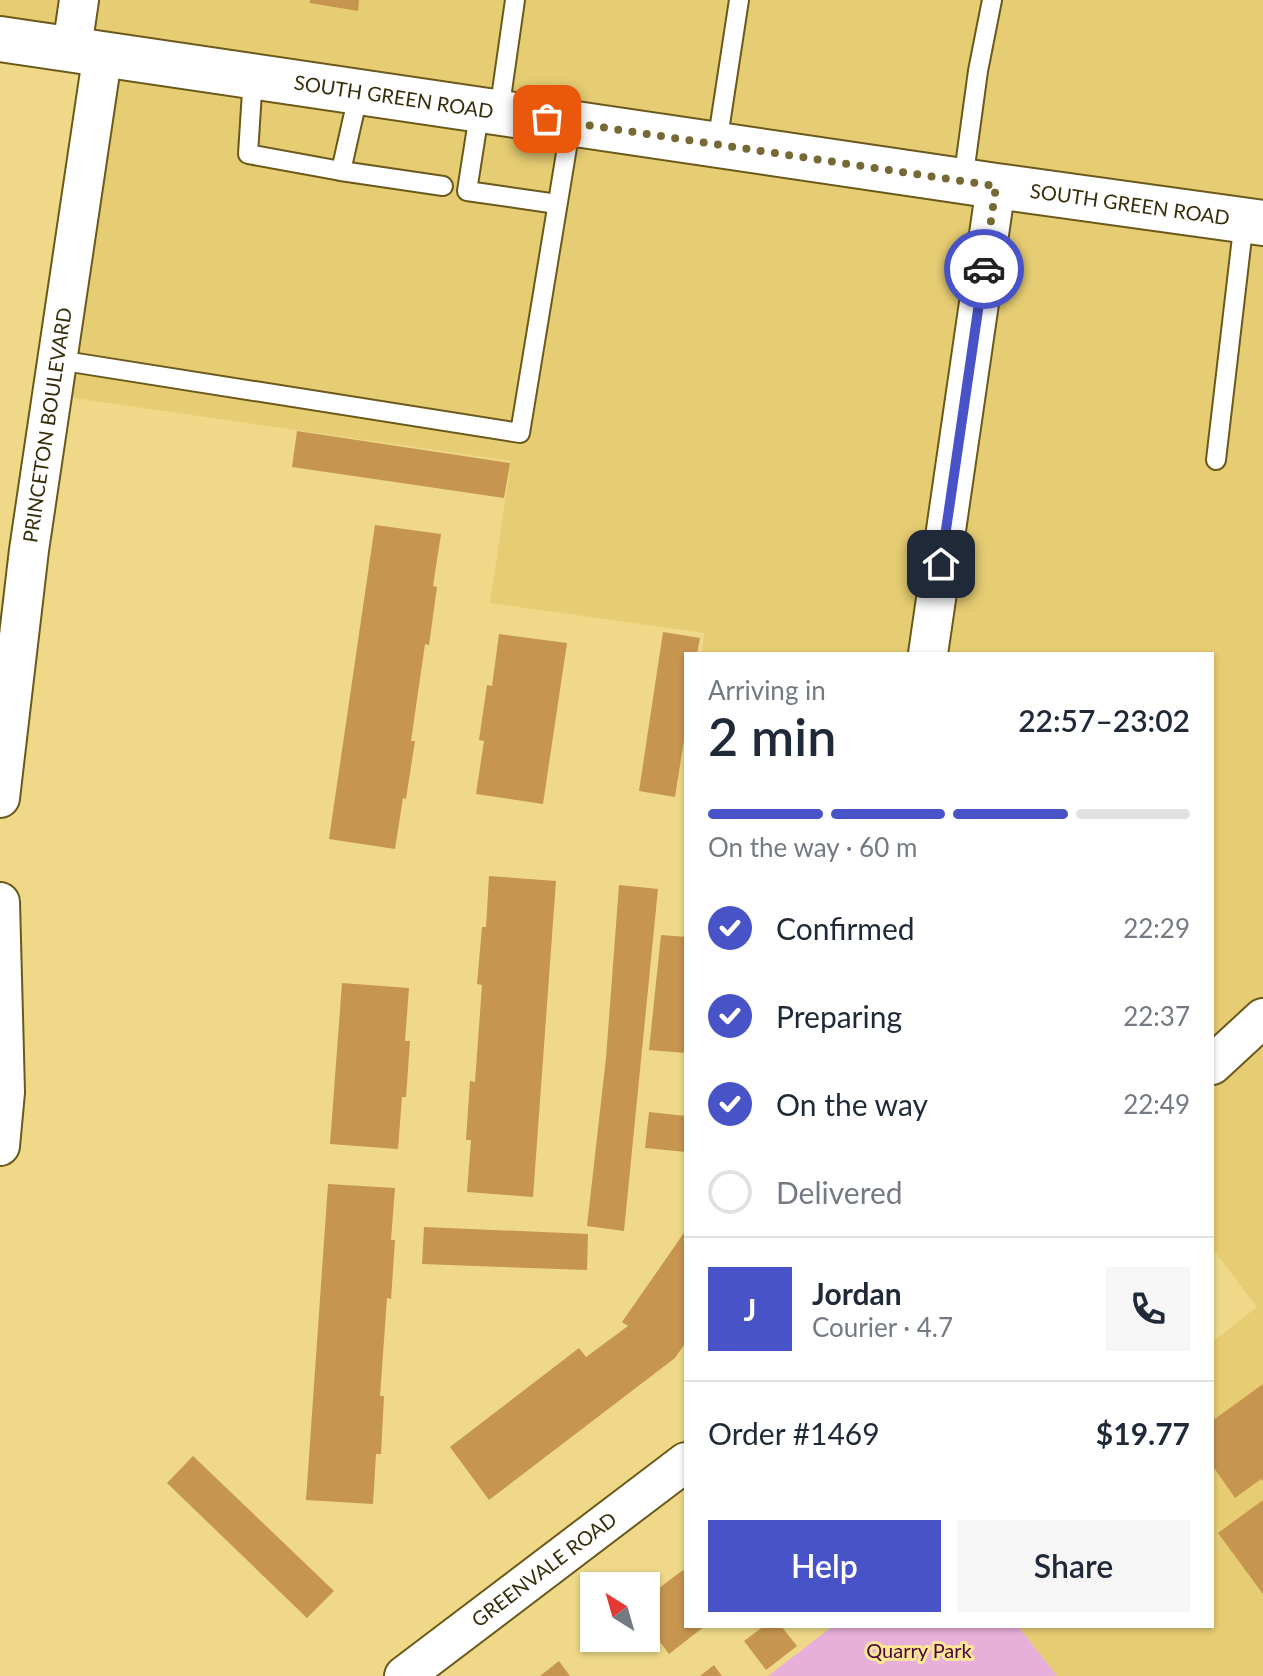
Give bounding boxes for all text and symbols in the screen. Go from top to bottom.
street label: SOUTH GREEN ROAD [293,70,495,123]
pin [513,85,581,153]
icon: bag [525,97,569,141]
street label: SOUTH GREEN ROAD [1029,178,1231,229]
courier [944,229,1024,309]
icon: car [962,247,1006,291]
street label: PRINCETON BOULEVARD [17,306,76,544]
pin [907,530,975,598]
icon: home [919,542,963,586]
text: Arriving in [708,674,826,706]
text: 22:57–23:02 [1018,702,1190,738]
text: 2 min [708,705,836,767]
text: On the way · 60 m [708,831,917,863]
icon: check [708,906,752,950]
text: Confirmed [776,910,915,946]
text: 22:29 [1123,912,1190,944]
icon: check [708,994,752,1038]
text: Preparing [776,998,902,1034]
text: 22:37 [1123,1000,1190,1032]
icon: check [708,1082,752,1126]
text: On the way [776,1086,928,1122]
text: 22:49 [1123,1088,1190,1120]
text: Delivered [776,1174,903,1210]
button: phone [1106,1267,1190,1351]
text: Jordan [812,1275,902,1311]
text: J [744,1291,756,1327]
text: Courier · 4.7 [812,1311,953,1343]
text: Order #1469 [708,1415,880,1451]
text: $19.77 [1096,1415,1190,1451]
street label: GREENVALE ROAD [467,1506,621,1631]
button: Help [708,1520,941,1612]
button: Share [957,1520,1190,1612]
north arrow [580,1572,660,1652]
map controls [580,1572,660,1652]
park label: Quarry Park [866,1638,973,1662]

